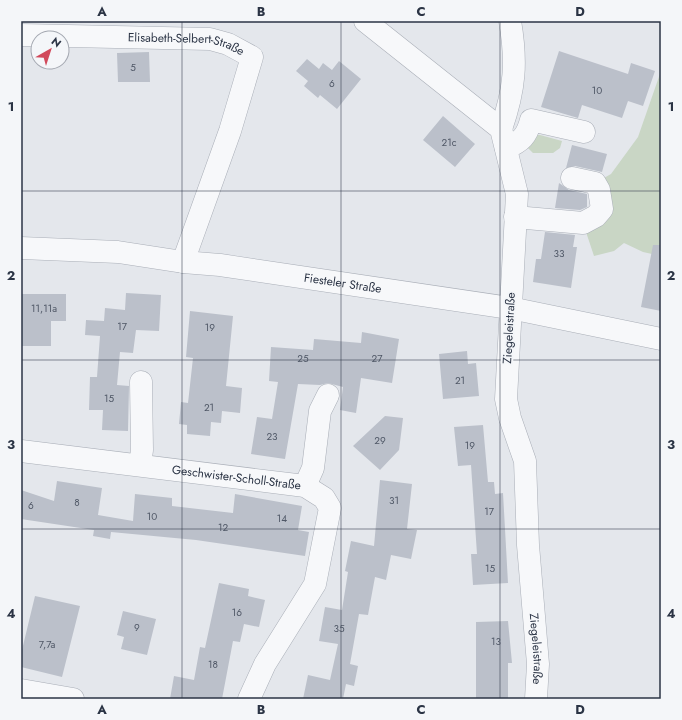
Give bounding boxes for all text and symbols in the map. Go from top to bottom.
text: A [96,2,107,21]
text: B [257,2,266,21]
text: C [416,2,426,21]
text: D [575,2,585,21]
street label: Elisabeth-Selbert-Straße [128,28,248,60]
north arrow [30,30,70,70]
text: N [48,33,65,51]
house number: 5 [130,60,136,75]
house number: 6 [329,76,335,91]
house number: 10 [592,83,602,98]
text: 1 [8,97,14,116]
text: 1 [668,97,674,116]
house number: 21c [442,135,457,150]
house number: 33 [554,246,565,261]
text: 2 [7,266,15,285]
text: 2 [667,266,675,285]
street label: Fiesteler Straße [303,269,383,298]
street label: Ziegeleistraße [498,292,520,364]
house number: 11,11a [31,301,57,316]
house number: 17 [117,319,128,334]
house number: 19 [205,320,215,335]
house number: 25 [297,351,309,366]
house number: 27 [372,351,383,366]
house number: 21 [455,373,465,388]
house number: 15 [104,391,114,406]
house number: 21 [204,400,214,415]
house number: 23 [266,429,278,444]
house number: 29 [374,433,386,448]
text: 3 [7,435,15,454]
text: 3 [667,435,675,454]
house number: 19 [465,438,475,453]
street label: Geschwister-Scholl-Straße [171,461,302,494]
house number: 31 [389,493,399,508]
house number: 8 [74,495,80,510]
house number: 6 [28,498,34,513]
house number: 17 [484,504,495,519]
house number: 10 [147,509,157,524]
house number: 14 [277,511,287,526]
house number: 12 [218,520,228,535]
house number: 15 [485,561,495,576]
text: 4 [6,604,16,623]
text: 4 [666,604,676,623]
house number: 16 [232,605,242,620]
street label: Ziegeleistraße [525,612,547,685]
house number: 9 [134,620,140,635]
house number: 35 [333,621,345,636]
house number: 13 [491,634,502,649]
house number: 7,7a [39,637,55,652]
house number: 18 [208,657,218,672]
text: A [96,700,107,719]
text: B [257,700,266,719]
text: C [416,700,426,719]
text: D [575,700,585,719]

